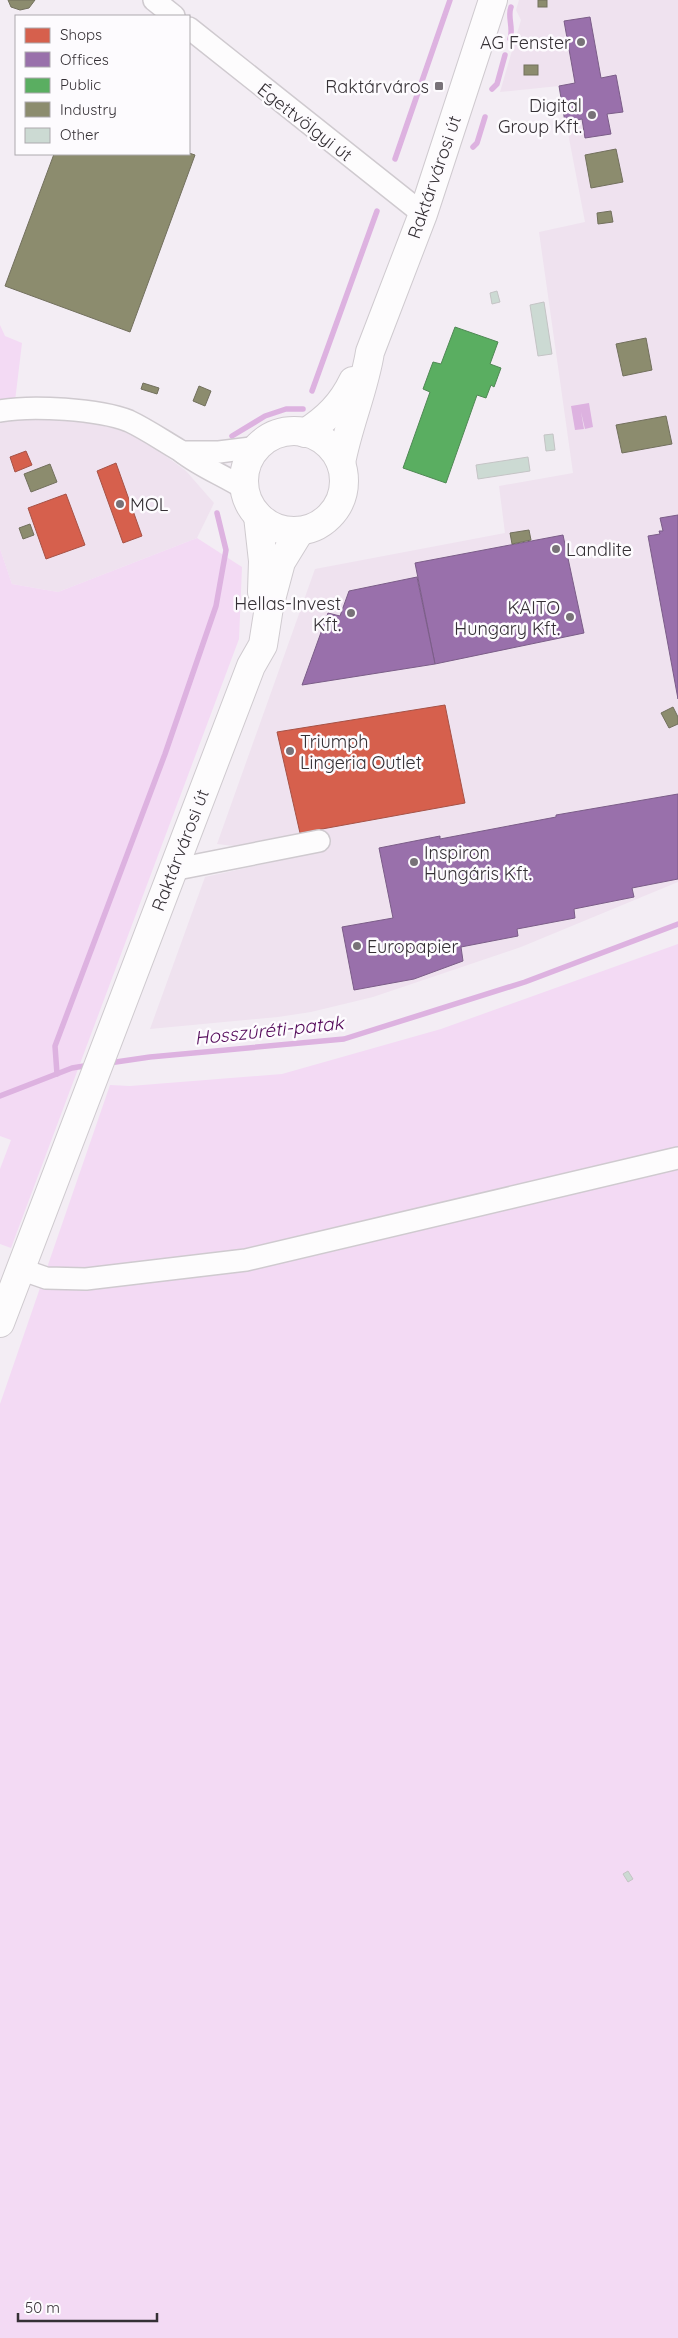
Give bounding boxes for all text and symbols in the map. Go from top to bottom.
legend [15,15,190,155]
text: Shops [60,25,102,44]
place label: AG Fenster [480,31,571,54]
marker: AG Fenster [575,36,587,48]
text: Offices [60,50,109,69]
text: Public [60,75,101,94]
place label: Raktárváros [325,75,429,98]
street label: Égettvölgyi út [253,78,357,166]
marker: Raktárváros [433,80,445,92]
place label: Digital Group Kft. [498,94,582,138]
text: Industry [60,100,117,119]
marker: Digital Group Kft. [586,109,598,121]
street label: Raktárvárosi út [402,112,466,242]
text: Other [60,125,100,144]
place label: MOL [130,493,169,516]
marker: MOL [114,498,126,510]
place label: Landlite [566,538,632,561]
marker: Landlite [550,543,562,555]
place label: Hellas-Invest Kft. [234,592,341,636]
place label: KAITO Hungary Kft. [454,596,560,640]
marker: Hellas-Invest Kft. [345,607,357,619]
marker: KAITO Hungary Kft. [564,611,576,623]
place label: Triumph Lingeria Outlet [300,730,422,774]
marker: Triumph Lingeria Outlet [284,745,296,757]
street label: Raktárvárosi út [146,786,214,914]
place label: Inspiron Hungáris Kft. [424,841,532,885]
marker: Inspiron Hungáris Kft. [408,856,420,868]
place label: Europapier [367,935,458,958]
marker: Europapier [351,940,363,952]
water label: Hosszúréti-patak [193,1010,346,1050]
scale bar [18,2290,156,2322]
text: 50 m [25,2298,60,2317]

